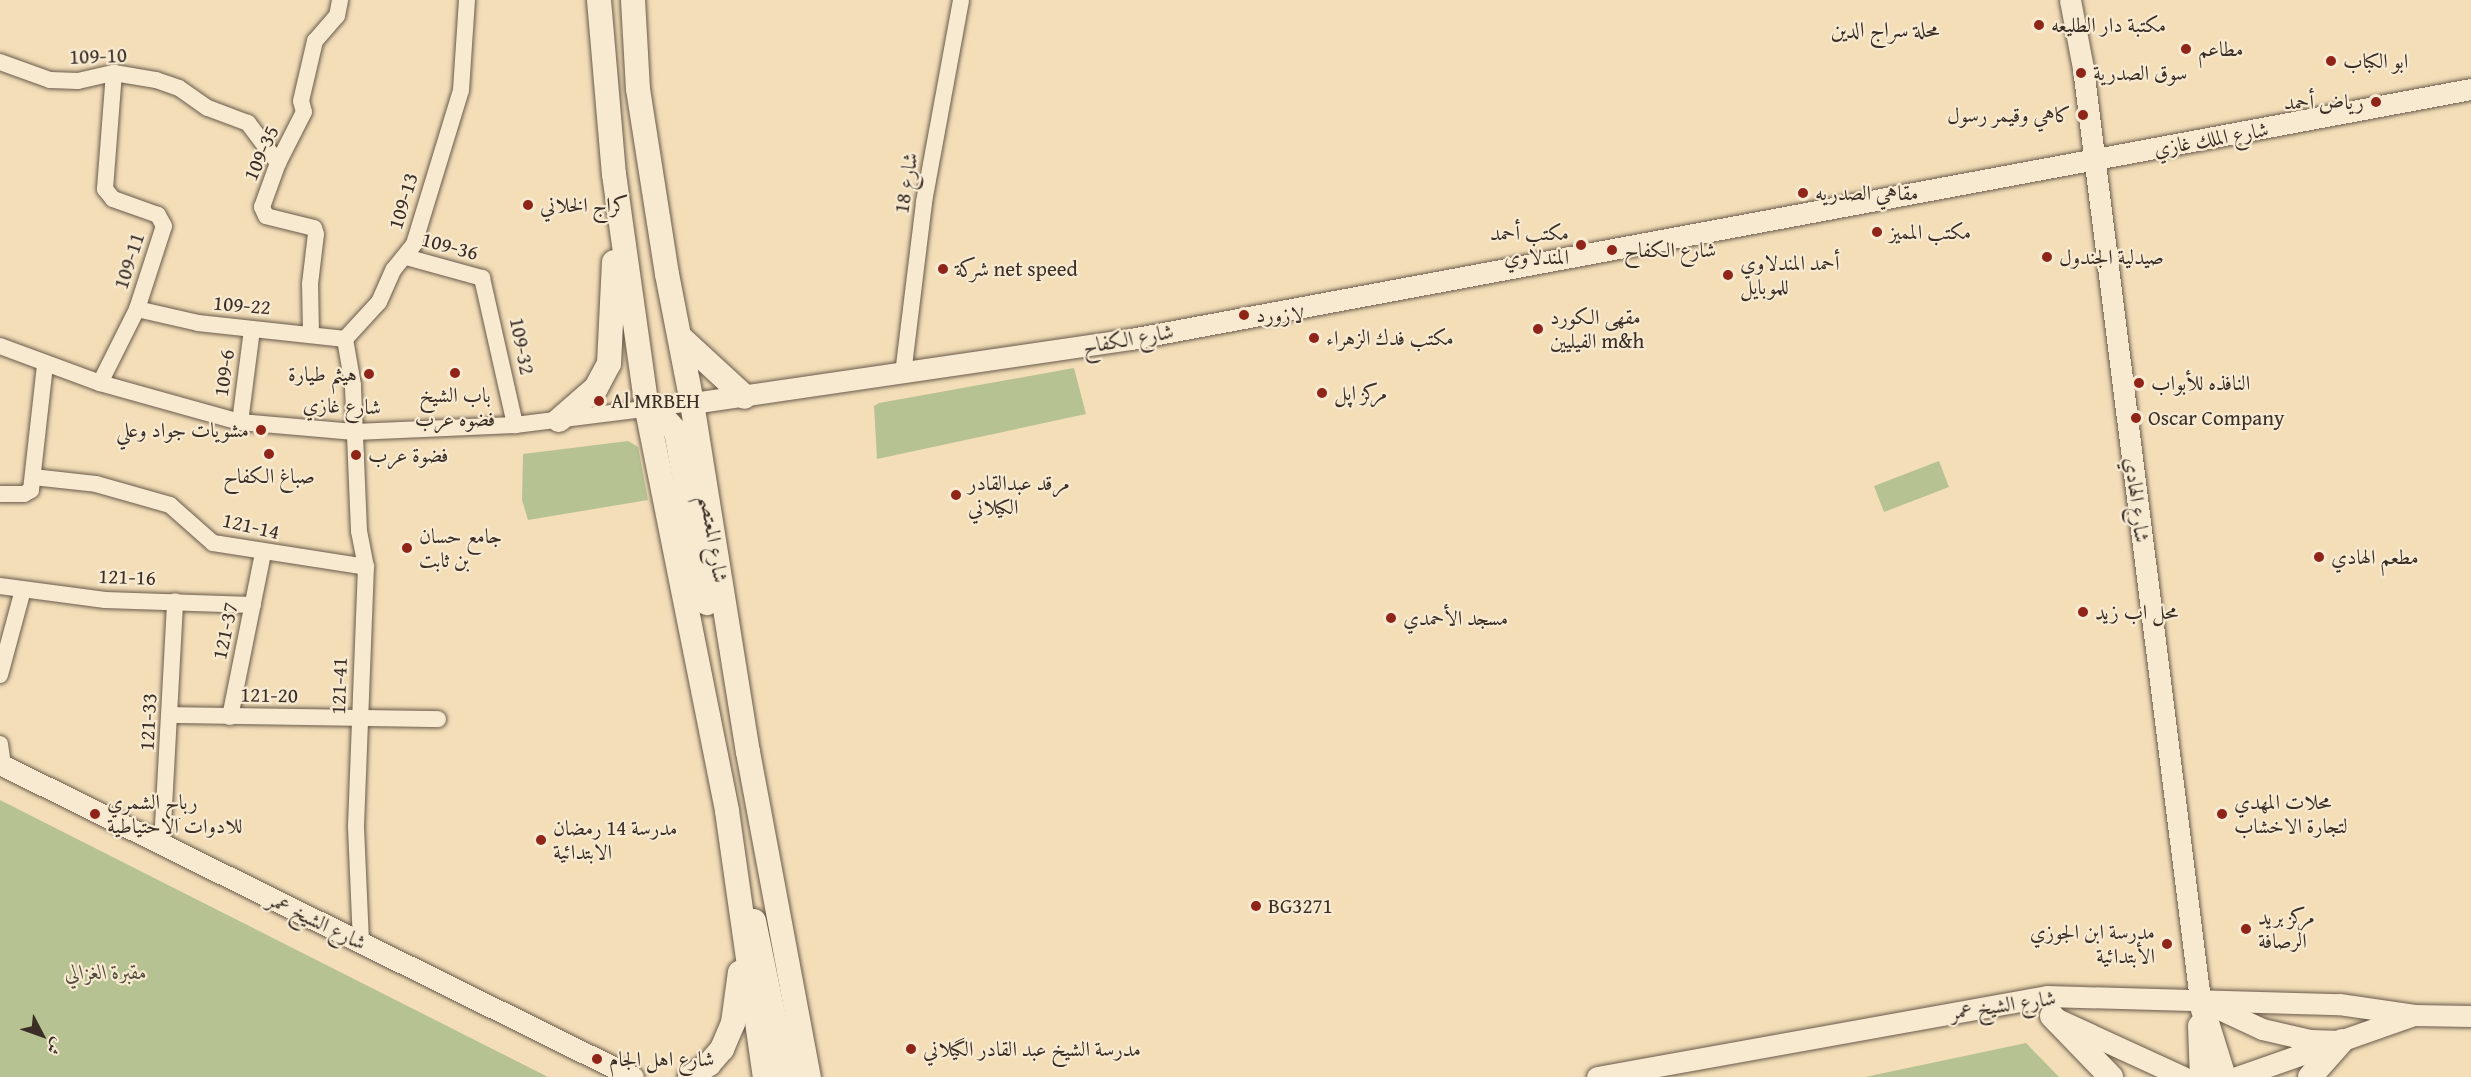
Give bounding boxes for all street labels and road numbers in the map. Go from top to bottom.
street label: 109-10 [69,42,127,70]
street label: شارع الملك غازي [2152,116,2270,162]
street label: 109-35 [238,121,284,185]
street label: شارع 18 [889,151,923,215]
street label: 109-13 [383,170,423,232]
street label: 109-36 [419,226,481,266]
street label: 109-11 [108,230,150,292]
street label: 109-22 [212,290,272,320]
street label: 109-32 [504,315,540,377]
street label: شارع الكفاح [1080,319,1176,359]
street label: 109-6 [208,348,240,398]
street label: شارع غازي [302,392,382,420]
street label: شارع الهادي [2119,456,2155,544]
street label: شارع المعتصم [695,493,733,585]
street label: 121-14 [220,507,282,545]
street label: 121-16 [98,563,156,591]
street label: 121-37 [207,600,243,662]
street label: 121-41 [325,657,353,715]
street label: 121-20 [240,682,298,708]
street label: 121-33 [134,693,162,751]
street label: شارع الشيخ عمر [264,886,370,956]
street label: شارع الشيخ عمر [1949,985,2057,1025]

